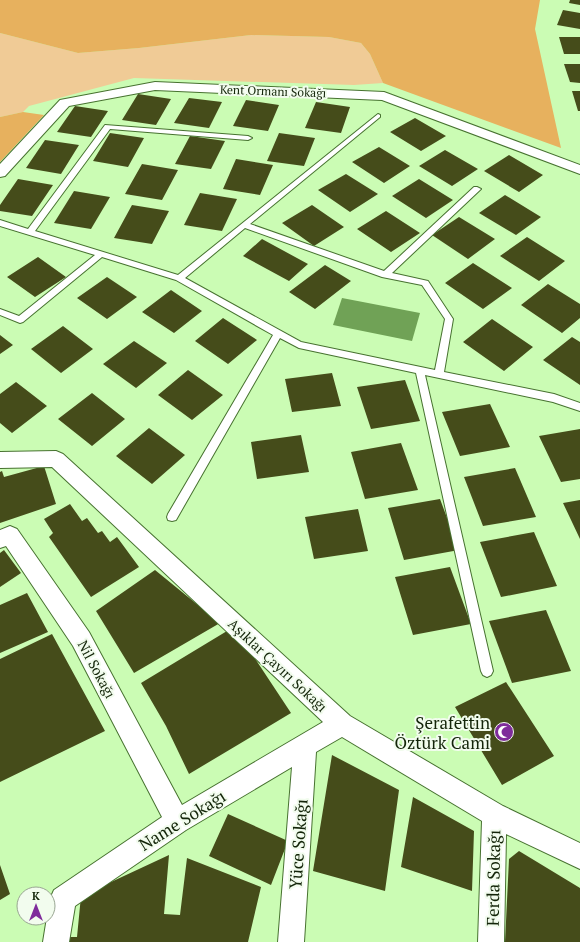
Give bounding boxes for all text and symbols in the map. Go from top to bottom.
street label: Kent Ormanı Sokağı [220,82,327,100]
street label: Aşıklar Çayırı Sokağı [224,614,332,716]
street label: Nil Sokağı [74,637,120,701]
place label: Şerafettin Öztürk Cami [395,711,490,754]
mosque icon: Şerafettin Öztürk Cami [493,721,515,743]
street label: Name Sokağı [134,784,230,856]
street label: Yüce Sokağı [283,798,313,890]
street label: Ferda Sokağı [481,830,505,926]
north arrow [16,886,56,926]
text: K [32,889,40,903]

